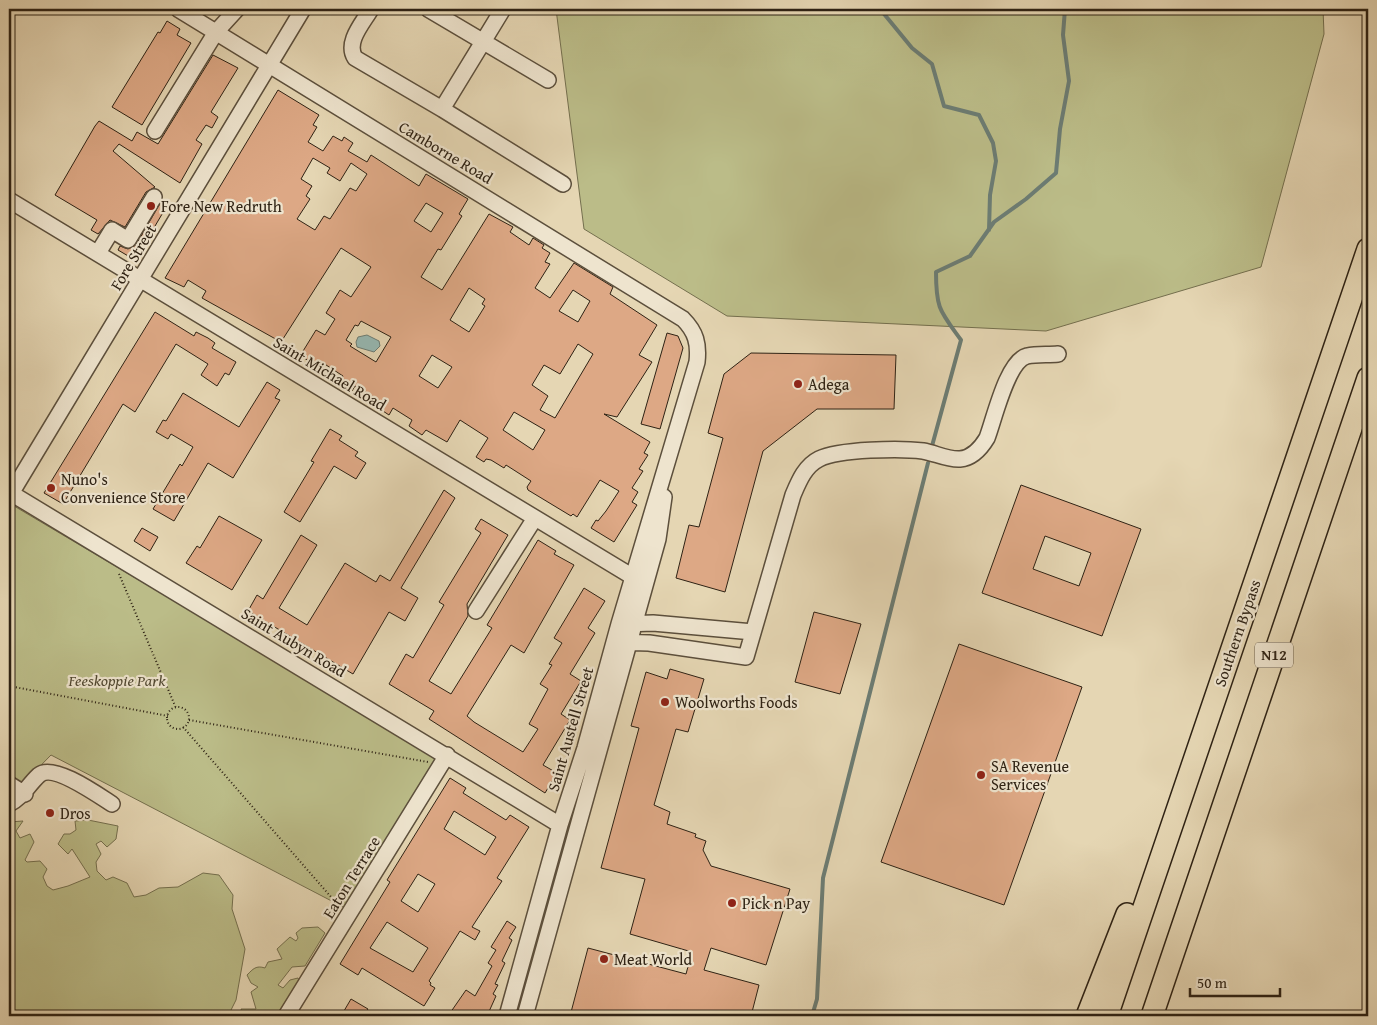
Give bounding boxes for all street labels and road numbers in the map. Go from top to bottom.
street label: Camborne Road [394,114,498,190]
street label: Fore Street [104,219,162,295]
street label: Saint Michael Road [269,330,391,416]
street label: Southern Bypass [1207,576,1267,690]
street label: Saint Aubyn Road [237,601,351,683]
road number: N12 [1255,642,1293,668]
street label: Saint Austell Street [541,663,599,794]
street label: Eaton Terrace [316,831,386,923]

